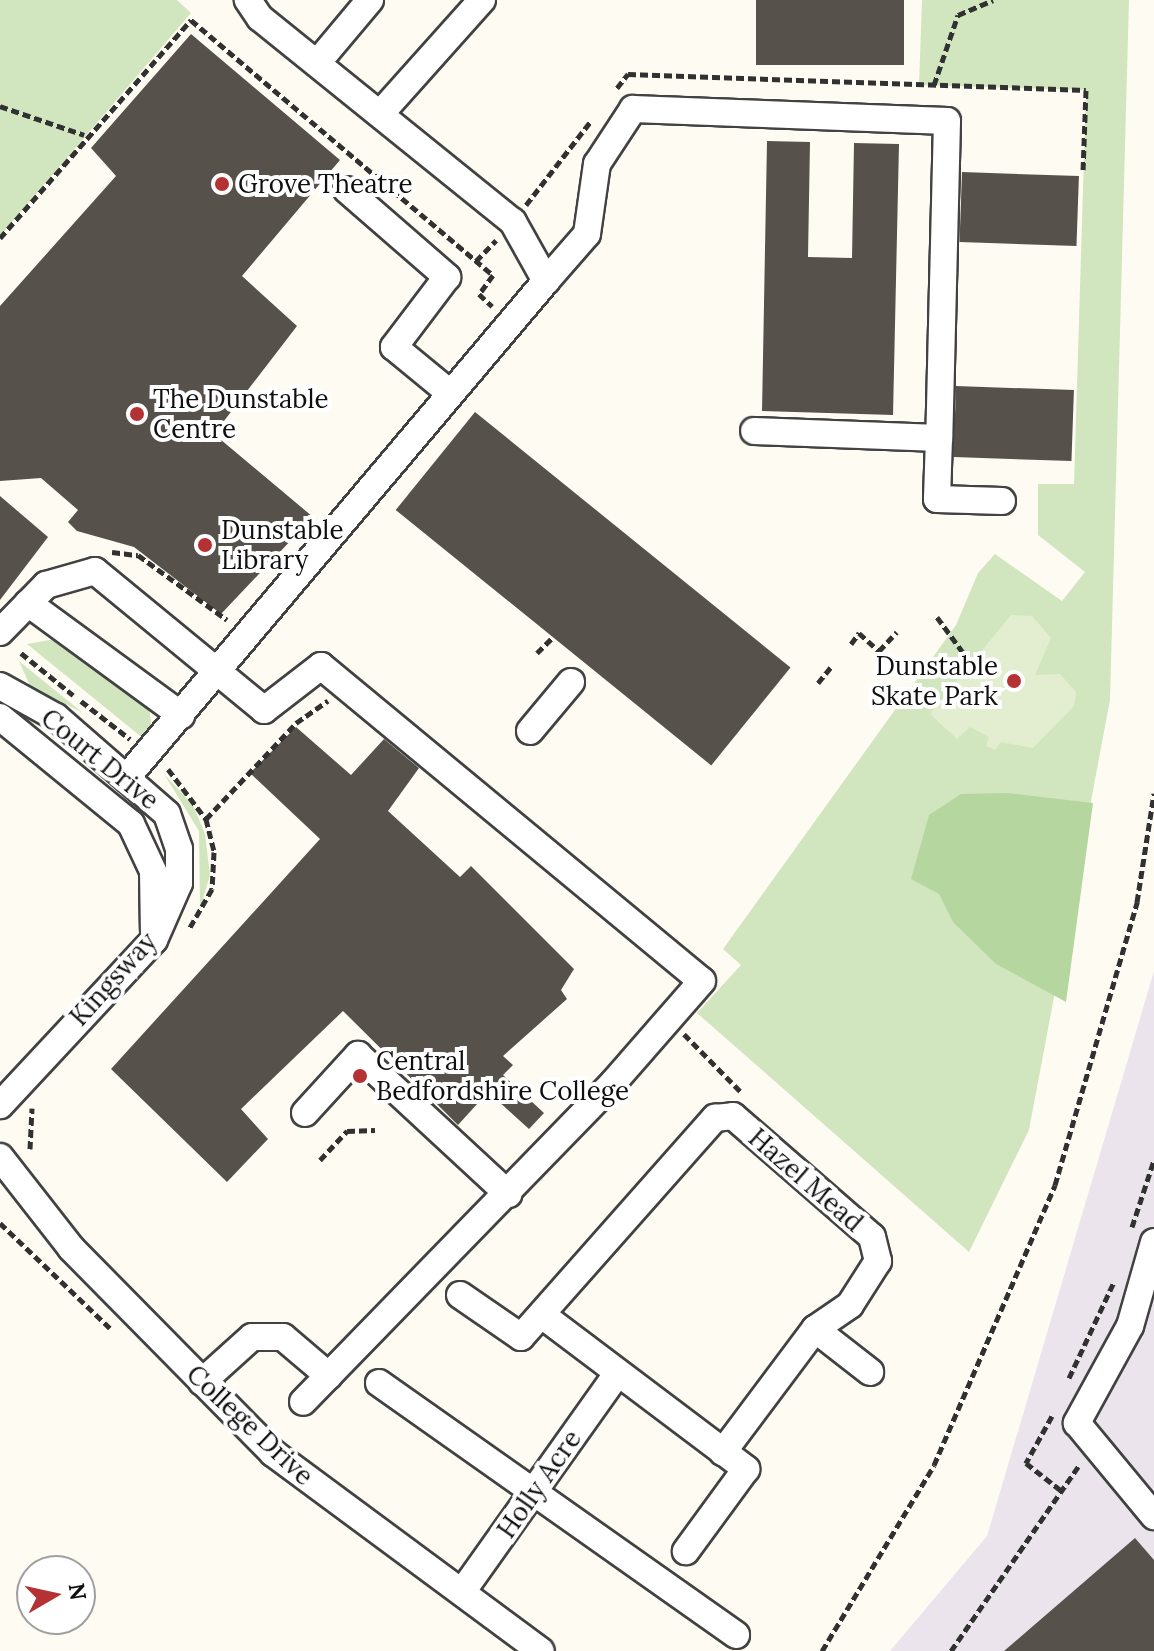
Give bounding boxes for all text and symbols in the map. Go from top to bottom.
place label: Grove Theatre [238,168,413,200]
marker: Grove Theatre [213,175,231,193]
place label: The Dunstable Centre [153,383,329,444]
marker: The Dunstable Centre [128,405,146,423]
place label: Dunstable Library [221,514,343,576]
marker: Dunstable Library [196,536,214,554]
place label: Dunstable Skate Park [871,650,998,712]
marker: Dunstable Skate Park [1005,672,1023,690]
street label: Court Drive [35,702,165,816]
street label: Kingsway [63,926,163,1032]
place label: Central Bedfordshire College [376,1045,629,1106]
marker: Central Bedfordshire College [351,1067,369,1085]
street label: Hazel Mead [742,1122,870,1238]
street label: College Drive [180,1358,320,1492]
street label: Holly Acre [490,1424,588,1544]
north arrow [16,1555,96,1635]
text: N [63,1581,93,1602]

